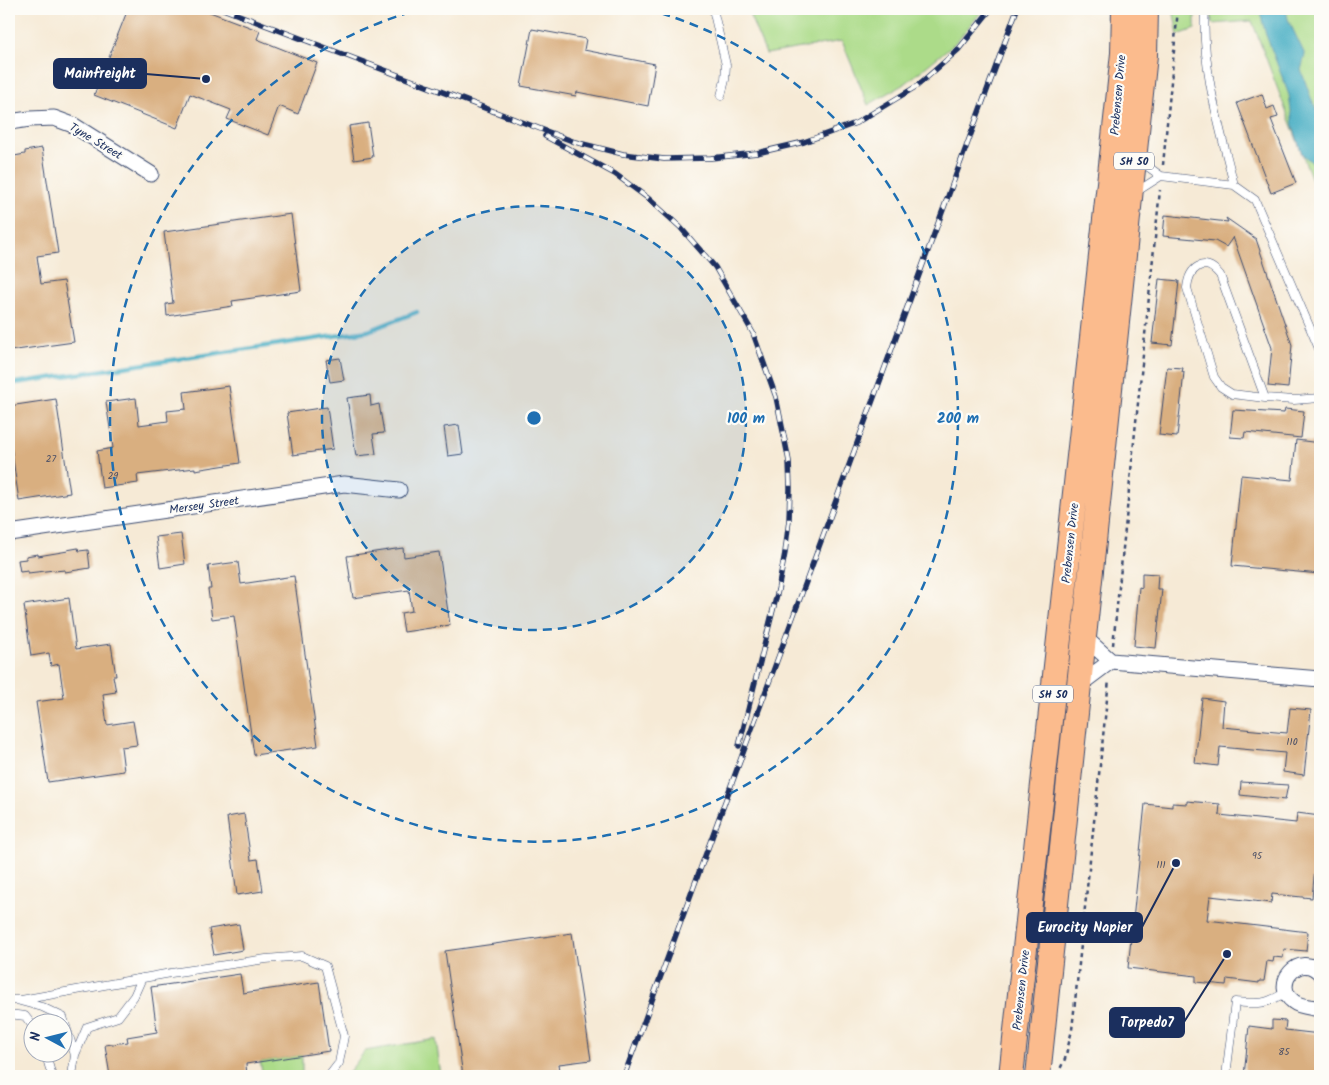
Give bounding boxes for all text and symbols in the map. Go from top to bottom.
street label: Prebensen Drive [1106,53,1132,136]
callout: Mainfreight [54,59,146,88]
text: Mainfreight [64,63,137,85]
street label: Tyne Street [66,118,126,165]
road number: SH 50 [1114,153,1154,170]
text: 100 m [727,407,765,431]
text: 200 m [937,407,979,431]
centre of rings [525,409,543,427]
house number: 27 [46,451,57,467]
house number: 29 [108,468,118,484]
street label: Mersey Street [168,491,241,520]
street label: Prebensen Drive [1057,501,1084,584]
road number: SH 50 [1033,686,1073,702]
house number: 110 [1286,734,1298,750]
house number: 95 [1252,848,1263,864]
house number: 111 [1156,857,1166,873]
callout: Eurocity Napier [1027,913,1142,942]
text: Eurocity Napier [1038,917,1133,939]
street label: Prebensen Drive [1008,948,1035,1031]
callout: Torpedo7 [1110,1008,1184,1037]
north arrow [22,1012,72,1062]
text: Torpedo7 [1120,1012,1174,1034]
text: N [25,1031,48,1042]
house number: 85 [1278,1044,1290,1060]

